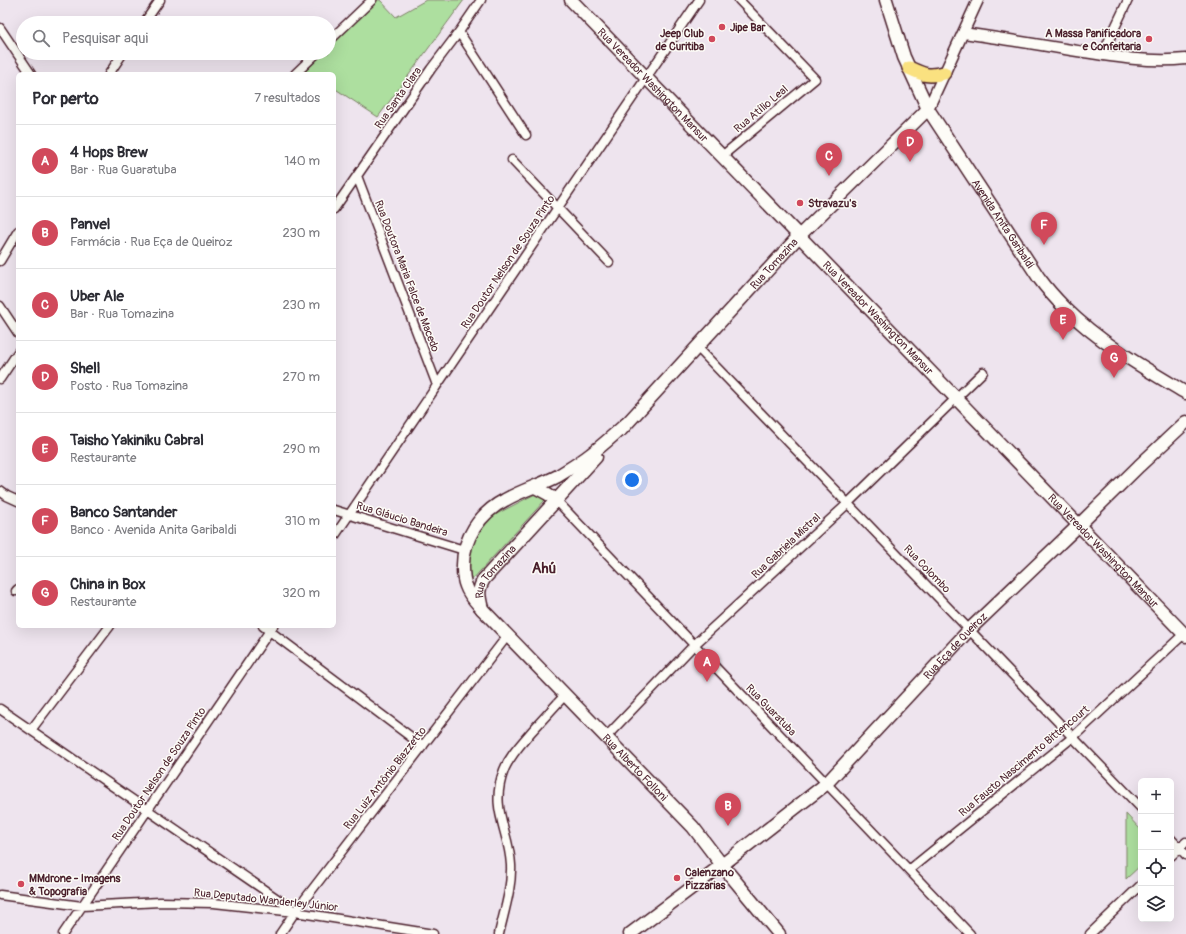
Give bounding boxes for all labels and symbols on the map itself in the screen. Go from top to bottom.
place label: Jipe Bar [730,21,767,34]
marker: Jipe Bar [717,22,727,32]
street label: Rua Vereador Washington Mansur [595,25,711,145]
place label: Jeep Club de Curitiba [656,27,705,53]
place label: A Massa Panificadora e Confeitaria [1045,27,1141,53]
marker: Jeep Club de Curitiba [707,34,717,44]
marker: A Massa Panificadora e Confeitaria [1144,34,1154,44]
street label: Rua Santa Clara [372,65,424,131]
street label: Rua Atílio Leal [731,83,791,135]
pin: D [897,129,923,162]
pin: C [816,143,842,176]
street label: Avenida Anita Garibaldi [969,176,1037,270]
street label: Rua Doutor Nelson de Souza Pinto [458,193,558,331]
place label: Stravazu's [808,197,856,210]
street label: Rua Doutora Maria Falce de Macedo [372,198,442,354]
marker: Stravazu's [795,198,805,208]
pin: F [1031,212,1057,245]
street label: Rua Tomazina [747,235,800,292]
street label: Rua Vereador Washington Mansur [820,258,936,377]
pin: E [1050,307,1076,340]
pin: G [1101,345,1127,378]
your location [622,470,642,490]
street label: Rua Vereador Washington Mansur [1046,491,1161,610]
street label: Rua Gláucio Bandeira [355,499,449,539]
street label: Rua Gabriela Mistral [749,511,823,581]
street label: Rua Tomazina [473,542,519,599]
street label: Rua Colombo [901,542,953,596]
district label: Ahú [532,559,556,578]
street label: Rua Eça de Queiroz [920,610,990,682]
pin: A [694,649,720,682]
street label: Rua Guaratuba [743,682,799,738]
street label: Rua Fausto Nascimento Bittencourt [956,702,1092,819]
street label: Rua Doutor Nelson de Souza Pinto [109,705,209,843]
street label: Rua Luiz Antônio Biazzetto [341,724,429,832]
street label: Rua Alberto Folloni [600,731,671,803]
pin: B [715,793,741,826]
place label: Calenzano Pizzarias [685,866,734,892]
place label: MMdrone - Imagens & Topografia [29,872,121,898]
marker: Calenzano Pizzarias [672,873,682,883]
marker: MMdrone - Imagens & Topografia [16,879,26,889]
street label: Rua Deputado Wanderley Júnior [193,886,339,914]

